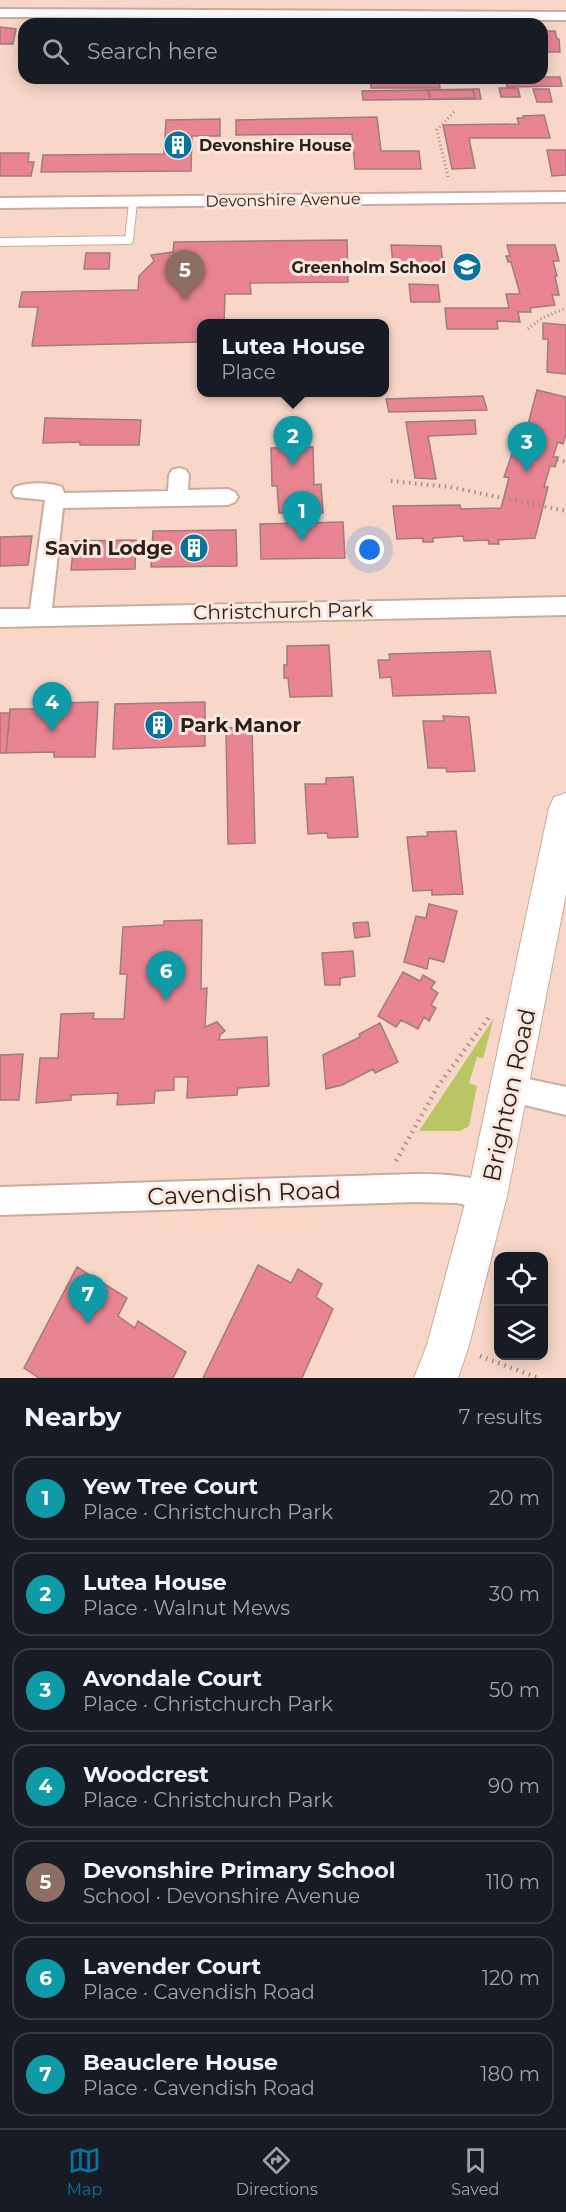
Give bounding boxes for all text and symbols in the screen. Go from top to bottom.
search box [18,18,548,84]
icon: search [39,35,72,68]
text: Search here [87,38,218,65]
building icon: Devonshire House [162,129,194,161]
place label: Devonshire House [199,136,352,155]
street label: Devonshire Avenue [205,189,361,211]
pin: 5 [166,250,204,300]
school or university icon: Greenholm School [451,251,483,283]
place label: Greenholm School [291,258,446,277]
popup [197,319,389,397]
text: Lutea House [221,333,365,360]
text: Place [221,360,276,384]
pin: 2 [274,416,312,466]
pin: 3 [508,422,546,472]
pin: 1 [282,492,322,541]
building icon: Savin Lodge [178,532,210,564]
your location [355,535,384,564]
place label: Savin Lodge [45,536,173,560]
street label: Christchurch Park [193,597,373,625]
pin: 4 [32,682,72,732]
building icon: Park Manor [143,709,175,741]
place label: Park Manor [180,713,301,737]
pin: 6 [146,952,186,1001]
street label: Brighton Road [476,1006,542,1184]
street label: Cavendish Road [147,1175,341,1211]
map controls [494,1252,548,1360]
button: locate [494,1252,548,1306]
pin: 7 [68,1274,107,1324]
button: layers [494,1306,548,1360]
text: Nearby [24,1401,121,1433]
text: 7 results [459,1405,542,1429]
text: Yew Tree Court [83,1473,258,1500]
text: 1 [42,1486,49,1510]
text: 20 m [489,1486,540,1510]
text: Place · Christchurch Park [83,1500,333,1524]
text: Lutea House [83,1569,227,1596]
text: 2 [40,1582,51,1606]
text: 30 m [489,1582,540,1606]
text: Place · Walnut Mews [83,1596,290,1620]
text: Avondale Court [83,1665,262,1692]
text: 3 [40,1678,51,1702]
text: 50 m [489,1678,540,1702]
text: Place · Christchurch Park [83,1692,333,1716]
text: Woodcrest [83,1761,209,1788]
text: 4 [39,1774,52,1798]
text: 90 m [488,1774,540,1798]
text: Place · Christchurch Park [83,1788,333,1812]
text: Devonshire Primary School [83,1857,395,1884]
text: 5 [40,1870,51,1894]
text: 110 m [486,1870,540,1894]
text: School · Devonshire Avenue [83,1884,360,1908]
text: Lavender Court [83,1953,261,1980]
text: 6 [39,1966,52,1990]
text: 120 m [482,1966,540,1990]
text: Place · Cavendish Road [83,1980,315,2004]
text: Beauclere House [83,2049,278,2076]
text: 7 [39,2062,52,2086]
text: 180 m [480,2062,540,2086]
text: Place · Cavendish Road [83,2076,315,2100]
tab: Map [67,2144,102,2199]
tab: Directions [236,2144,318,2199]
tab: Saved [451,2144,499,2199]

